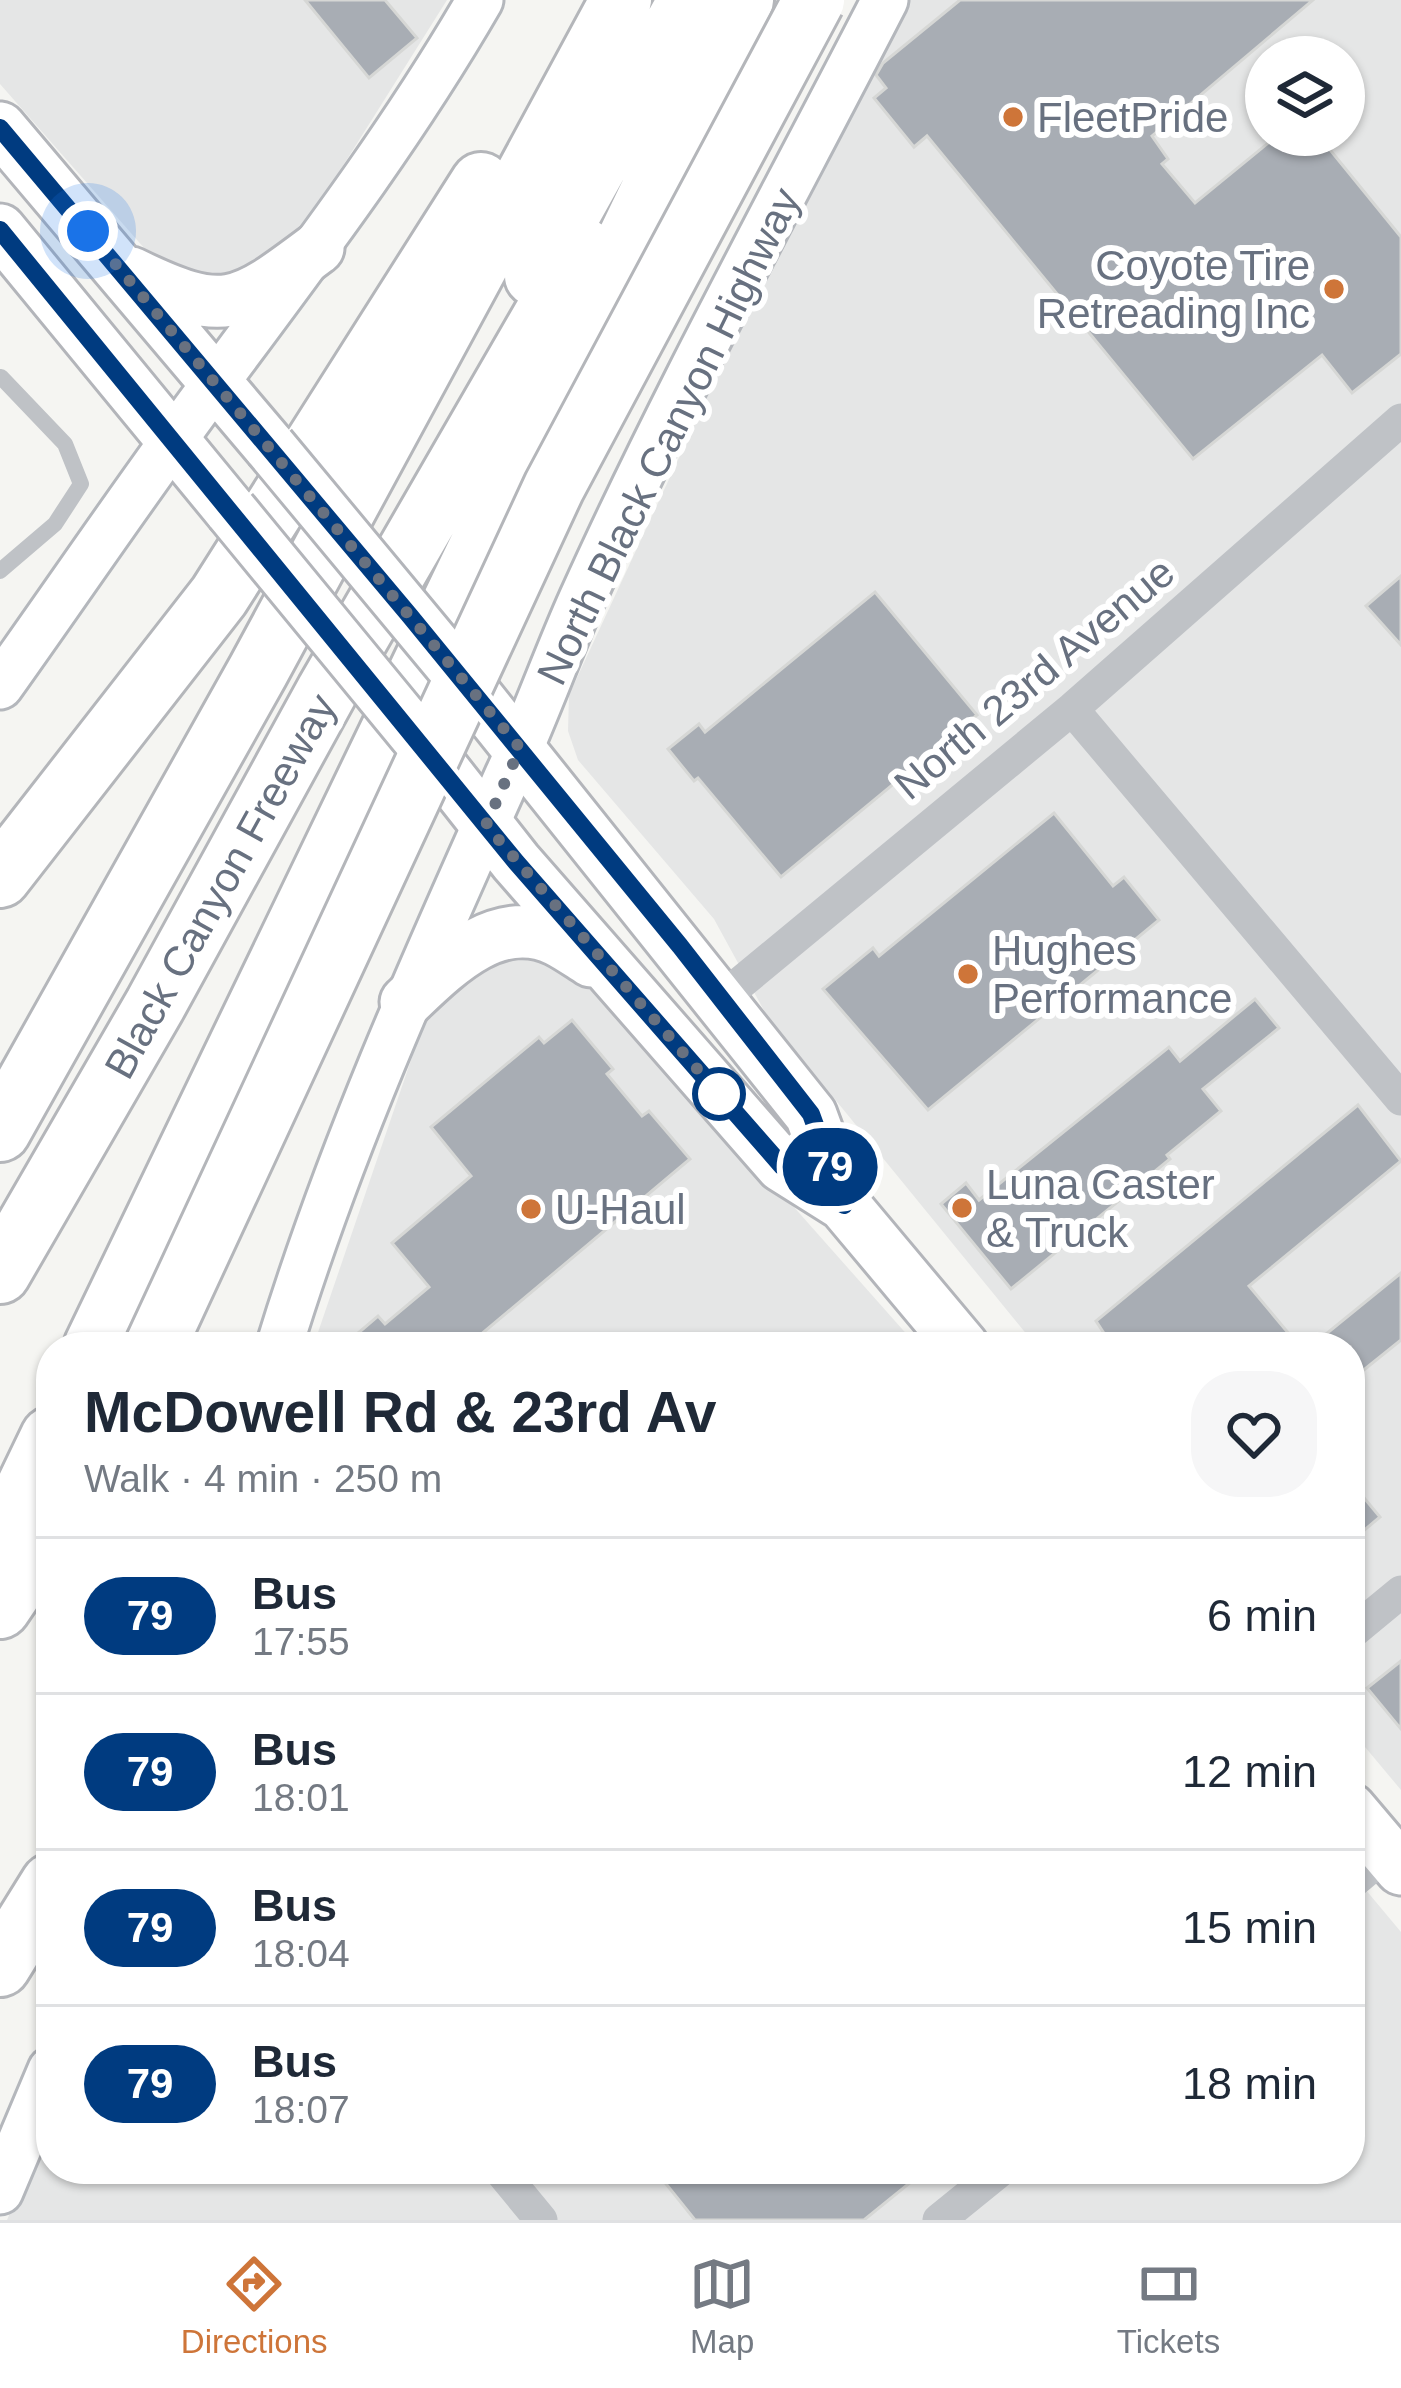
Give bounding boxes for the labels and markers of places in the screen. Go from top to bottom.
place label: FleetPride [1037,94,1228,141]
marker: FleetPride [1000,104,1026,130]
place label: Coyote Tire Retreading Inc [1037,242,1310,337]
marker: Coyote Tire Retreading Inc [1321,276,1347,302]
place label: Hughes Performance [992,927,1232,1022]
marker: Hughes Performance [955,961,981,987]
unlabelled marker [694,1069,744,1119]
place label: Luna Caster & Truck [986,1161,1215,1256]
place label: U-Haul [555,1186,686,1233]
marker: Luna Caster & Truck [949,1195,975,1221]
marker: U-Haul [518,1196,544,1222]

